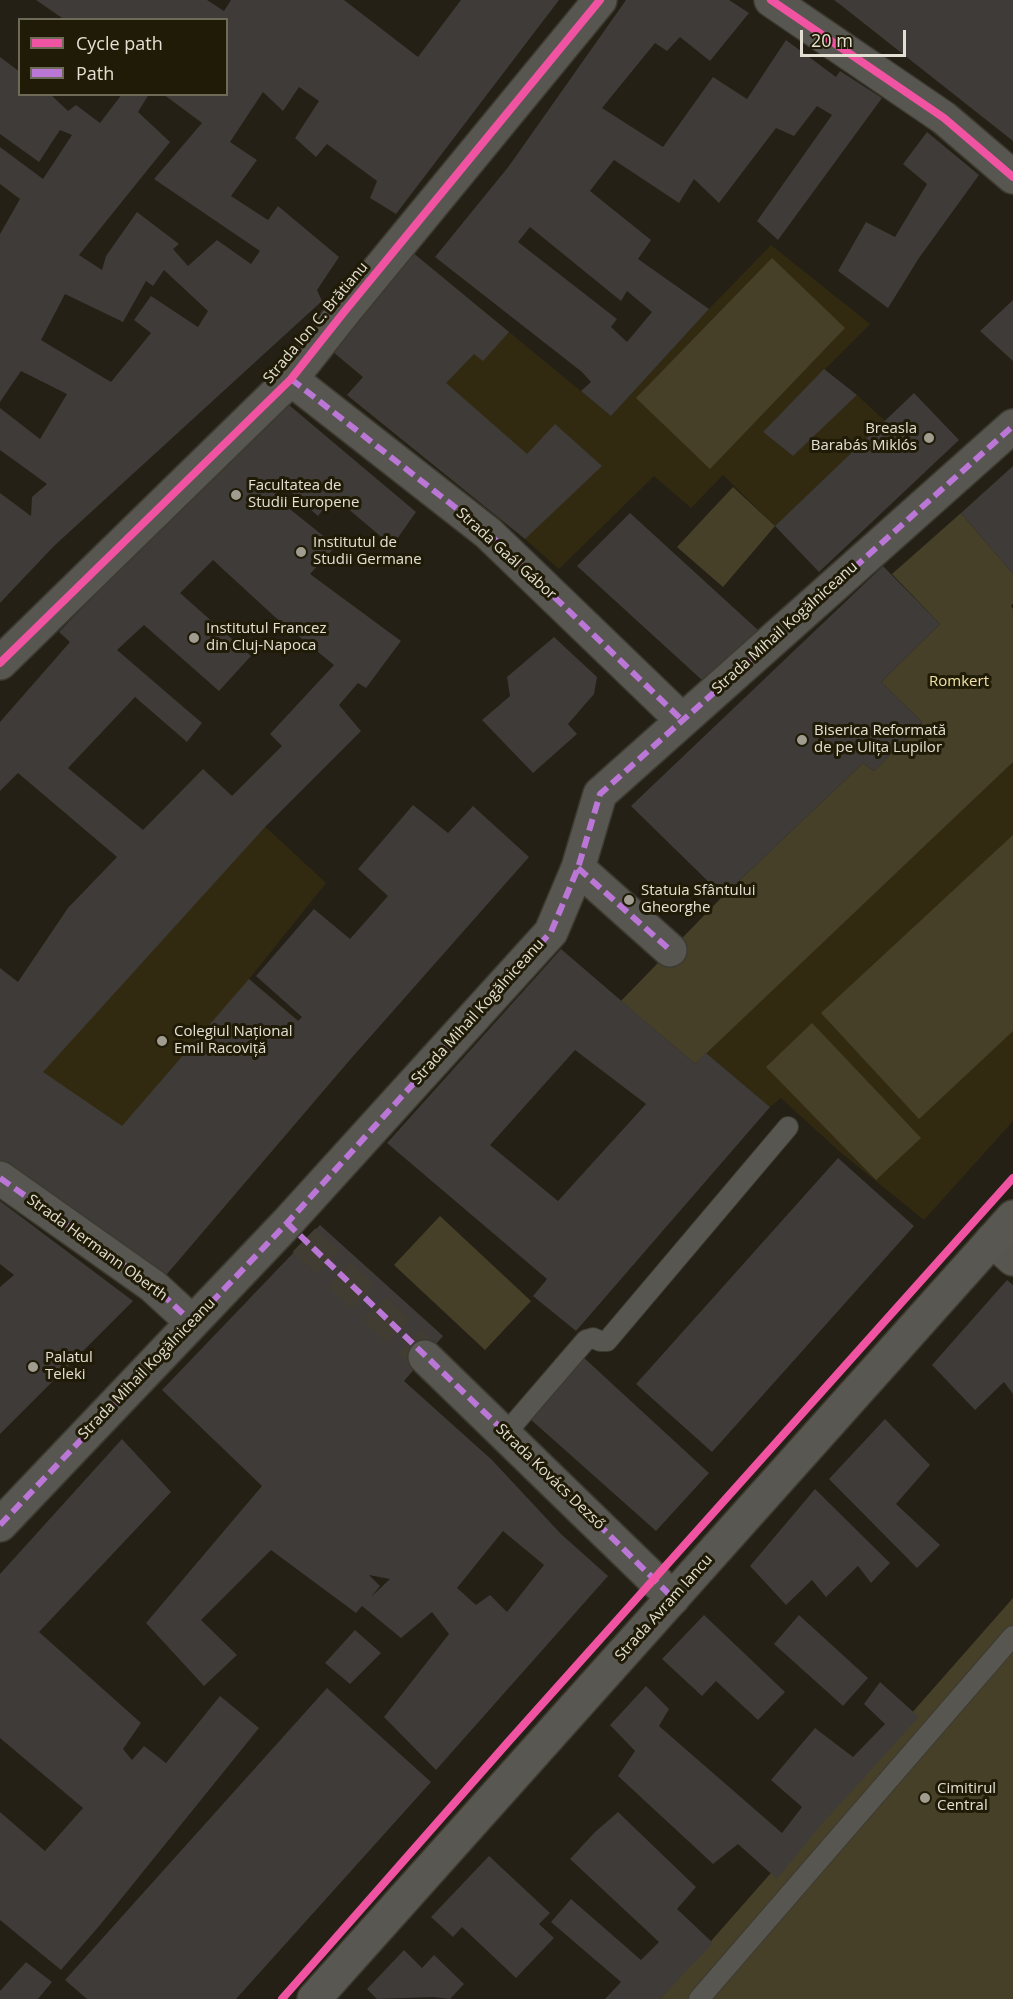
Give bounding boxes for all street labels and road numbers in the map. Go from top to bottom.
street label: Strada Ion C. Brătianu [260,259,372,387]
street label: Strada Gaál Gábor [452,504,560,604]
street label: Strada Mihail Kogălniceanu [709,558,861,698]
street label: Strada Mihail Kogălniceanu [408,936,548,1088]
street label: Strada Hermann Oberth [23,1191,171,1305]
street label: Strada Mihail Kogălniceanu [75,1295,219,1443]
street label: Strada Kovács Dezső [492,1420,608,1534]
street label: Strada Avram Iancu [612,1551,716,1665]

